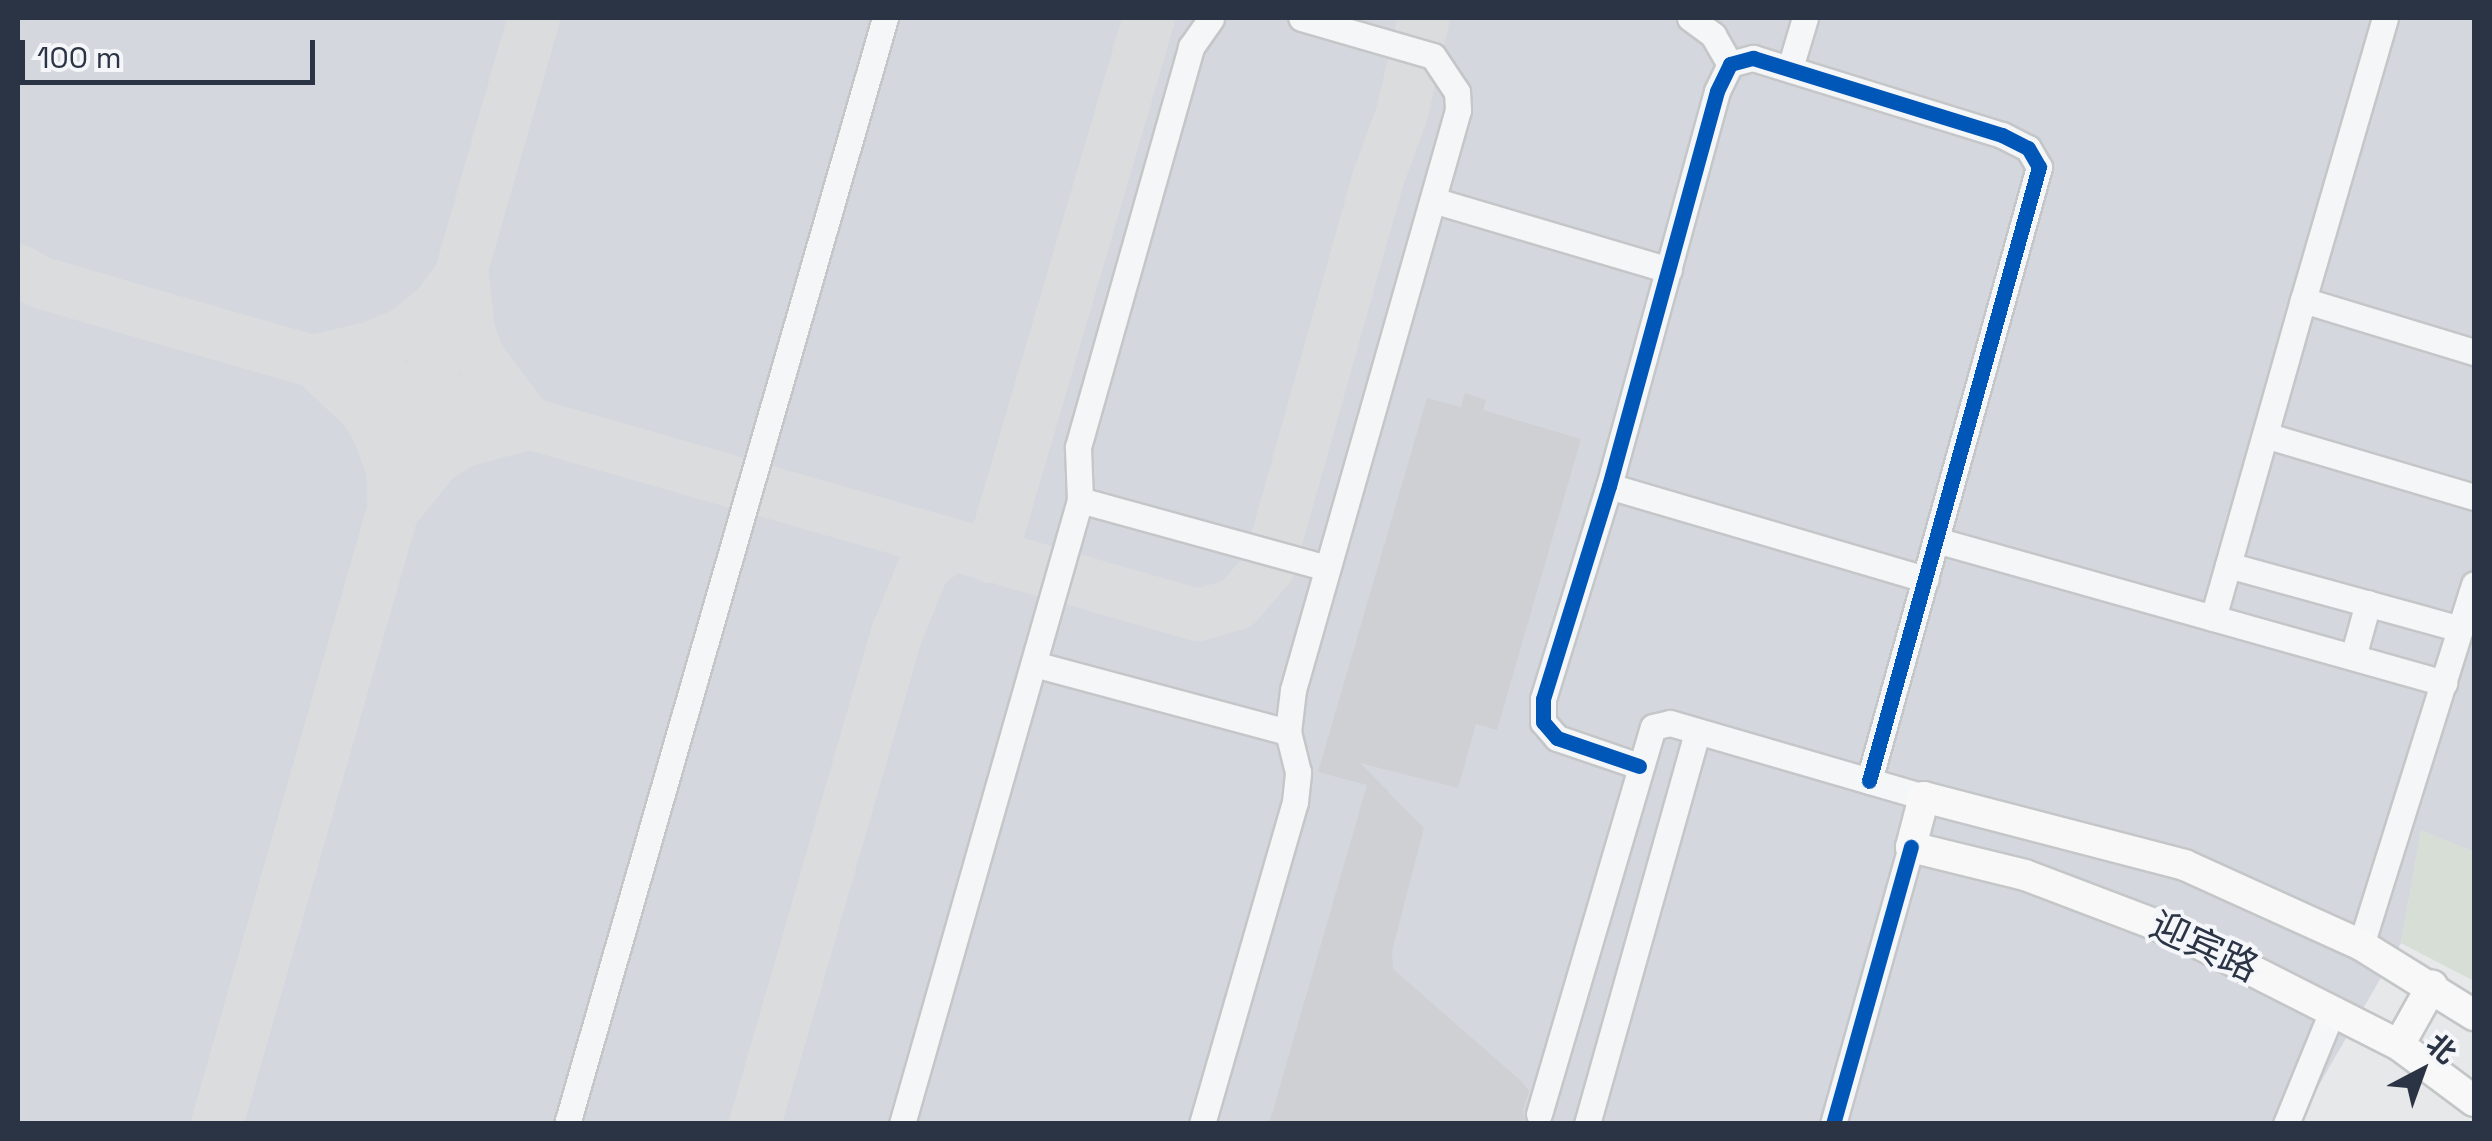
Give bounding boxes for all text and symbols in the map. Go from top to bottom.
scale bar [25,20,320,82]
text: 100 m [37,38,122,77]
street label: 迎宾路 [2143,902,2265,992]
north arrow [2372,1021,2472,1121]
text: 北 [2419,1026,2464,1071]

